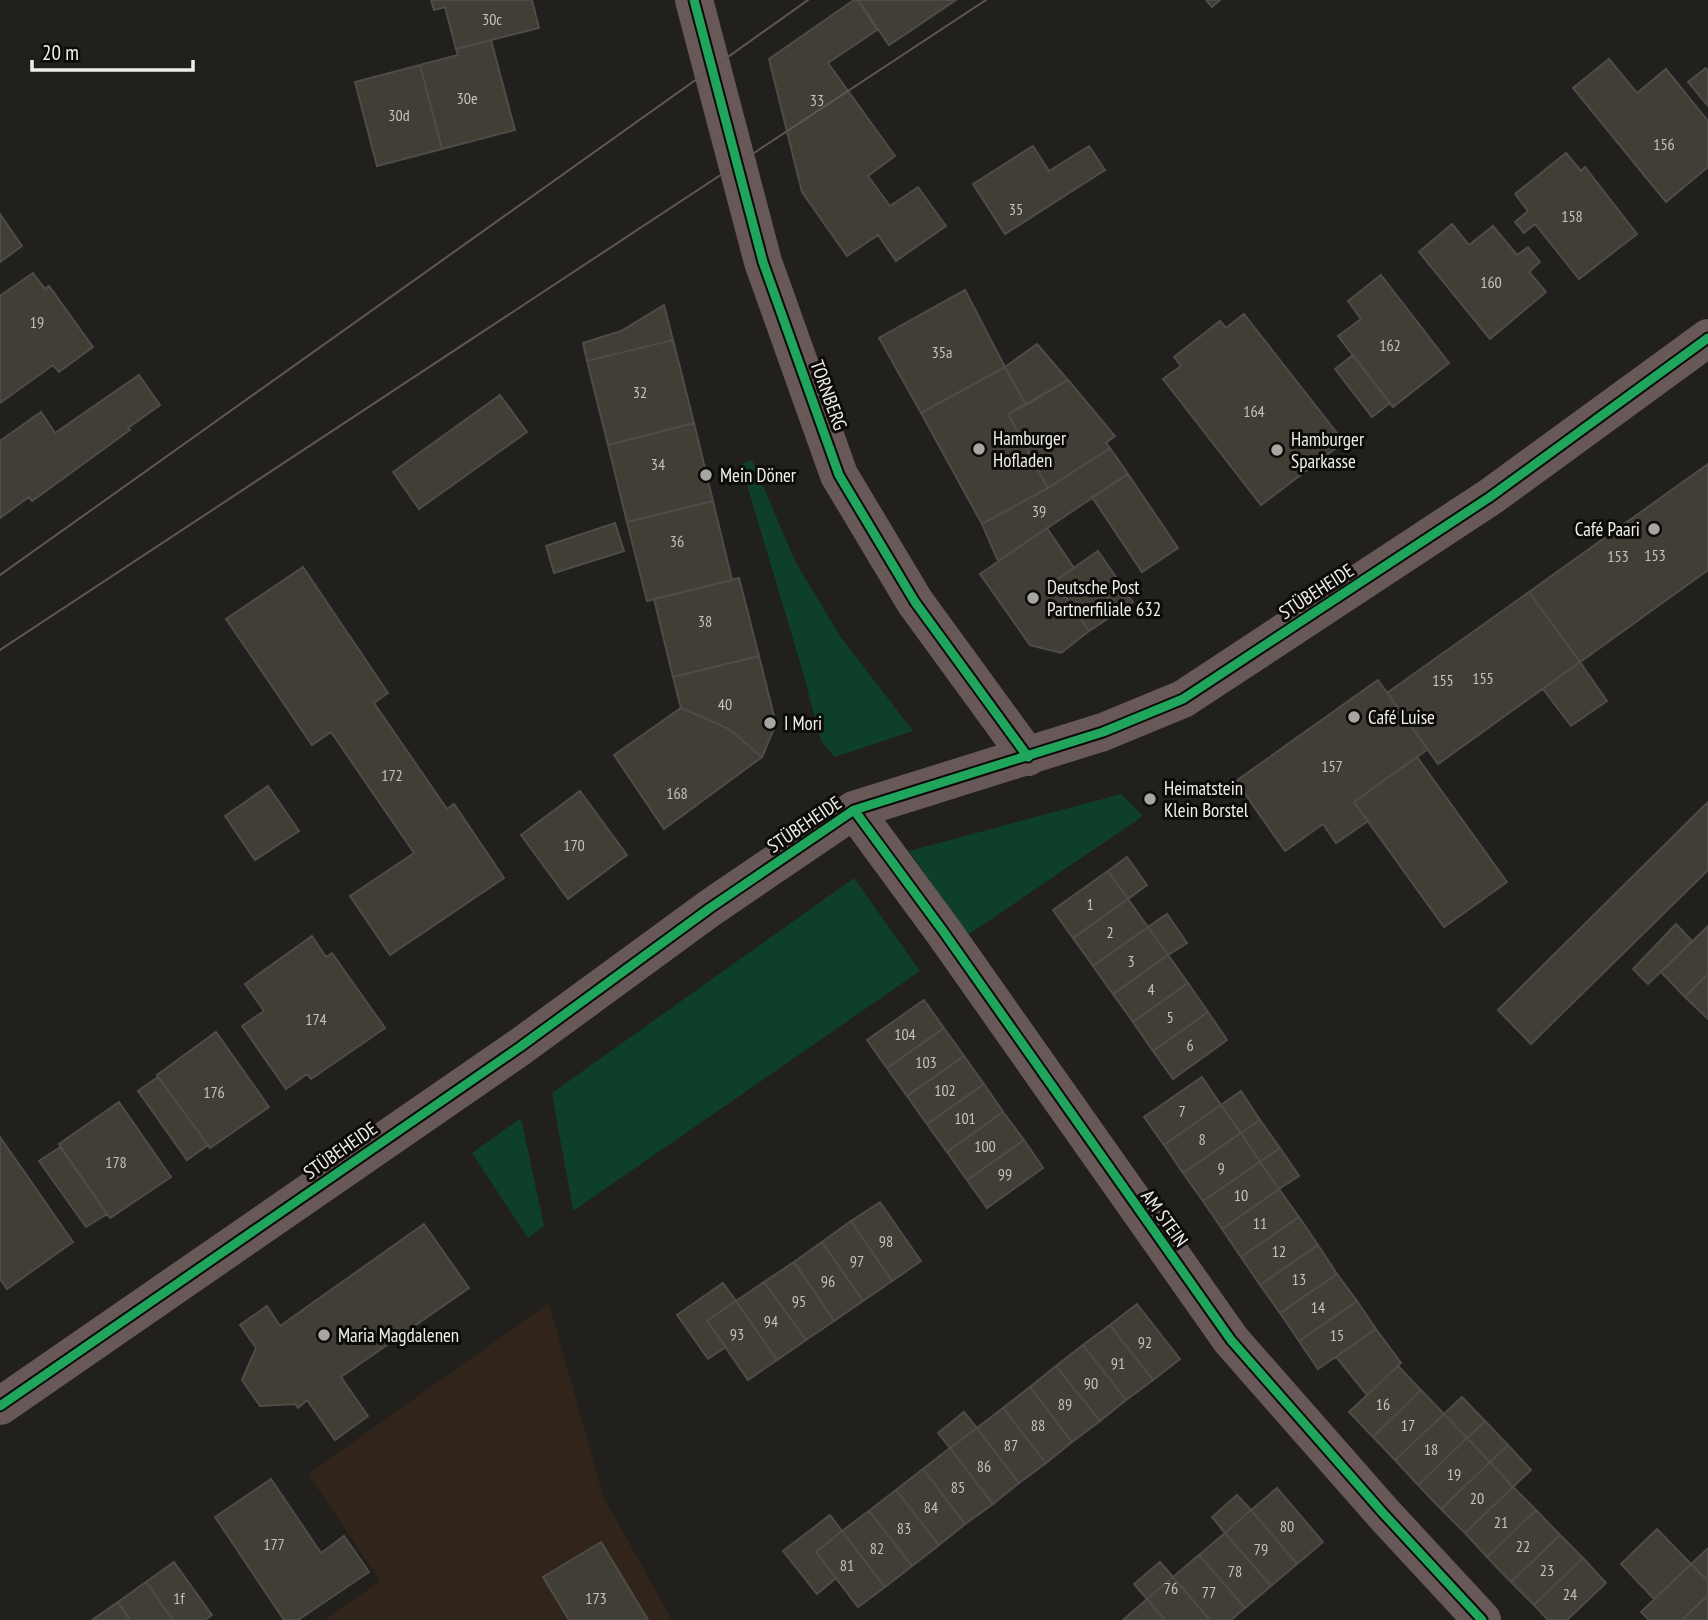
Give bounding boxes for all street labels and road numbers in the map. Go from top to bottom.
street label: TORNBERG [805,357,853,433]
street label: STÜBEHEIDE [1274,558,1358,624]
street label: STÜBEHEIDE [762,790,846,858]
street label: STÜBEHEIDE [299,1116,381,1184]
street label: AM STEIN [1136,1185,1194,1251]

